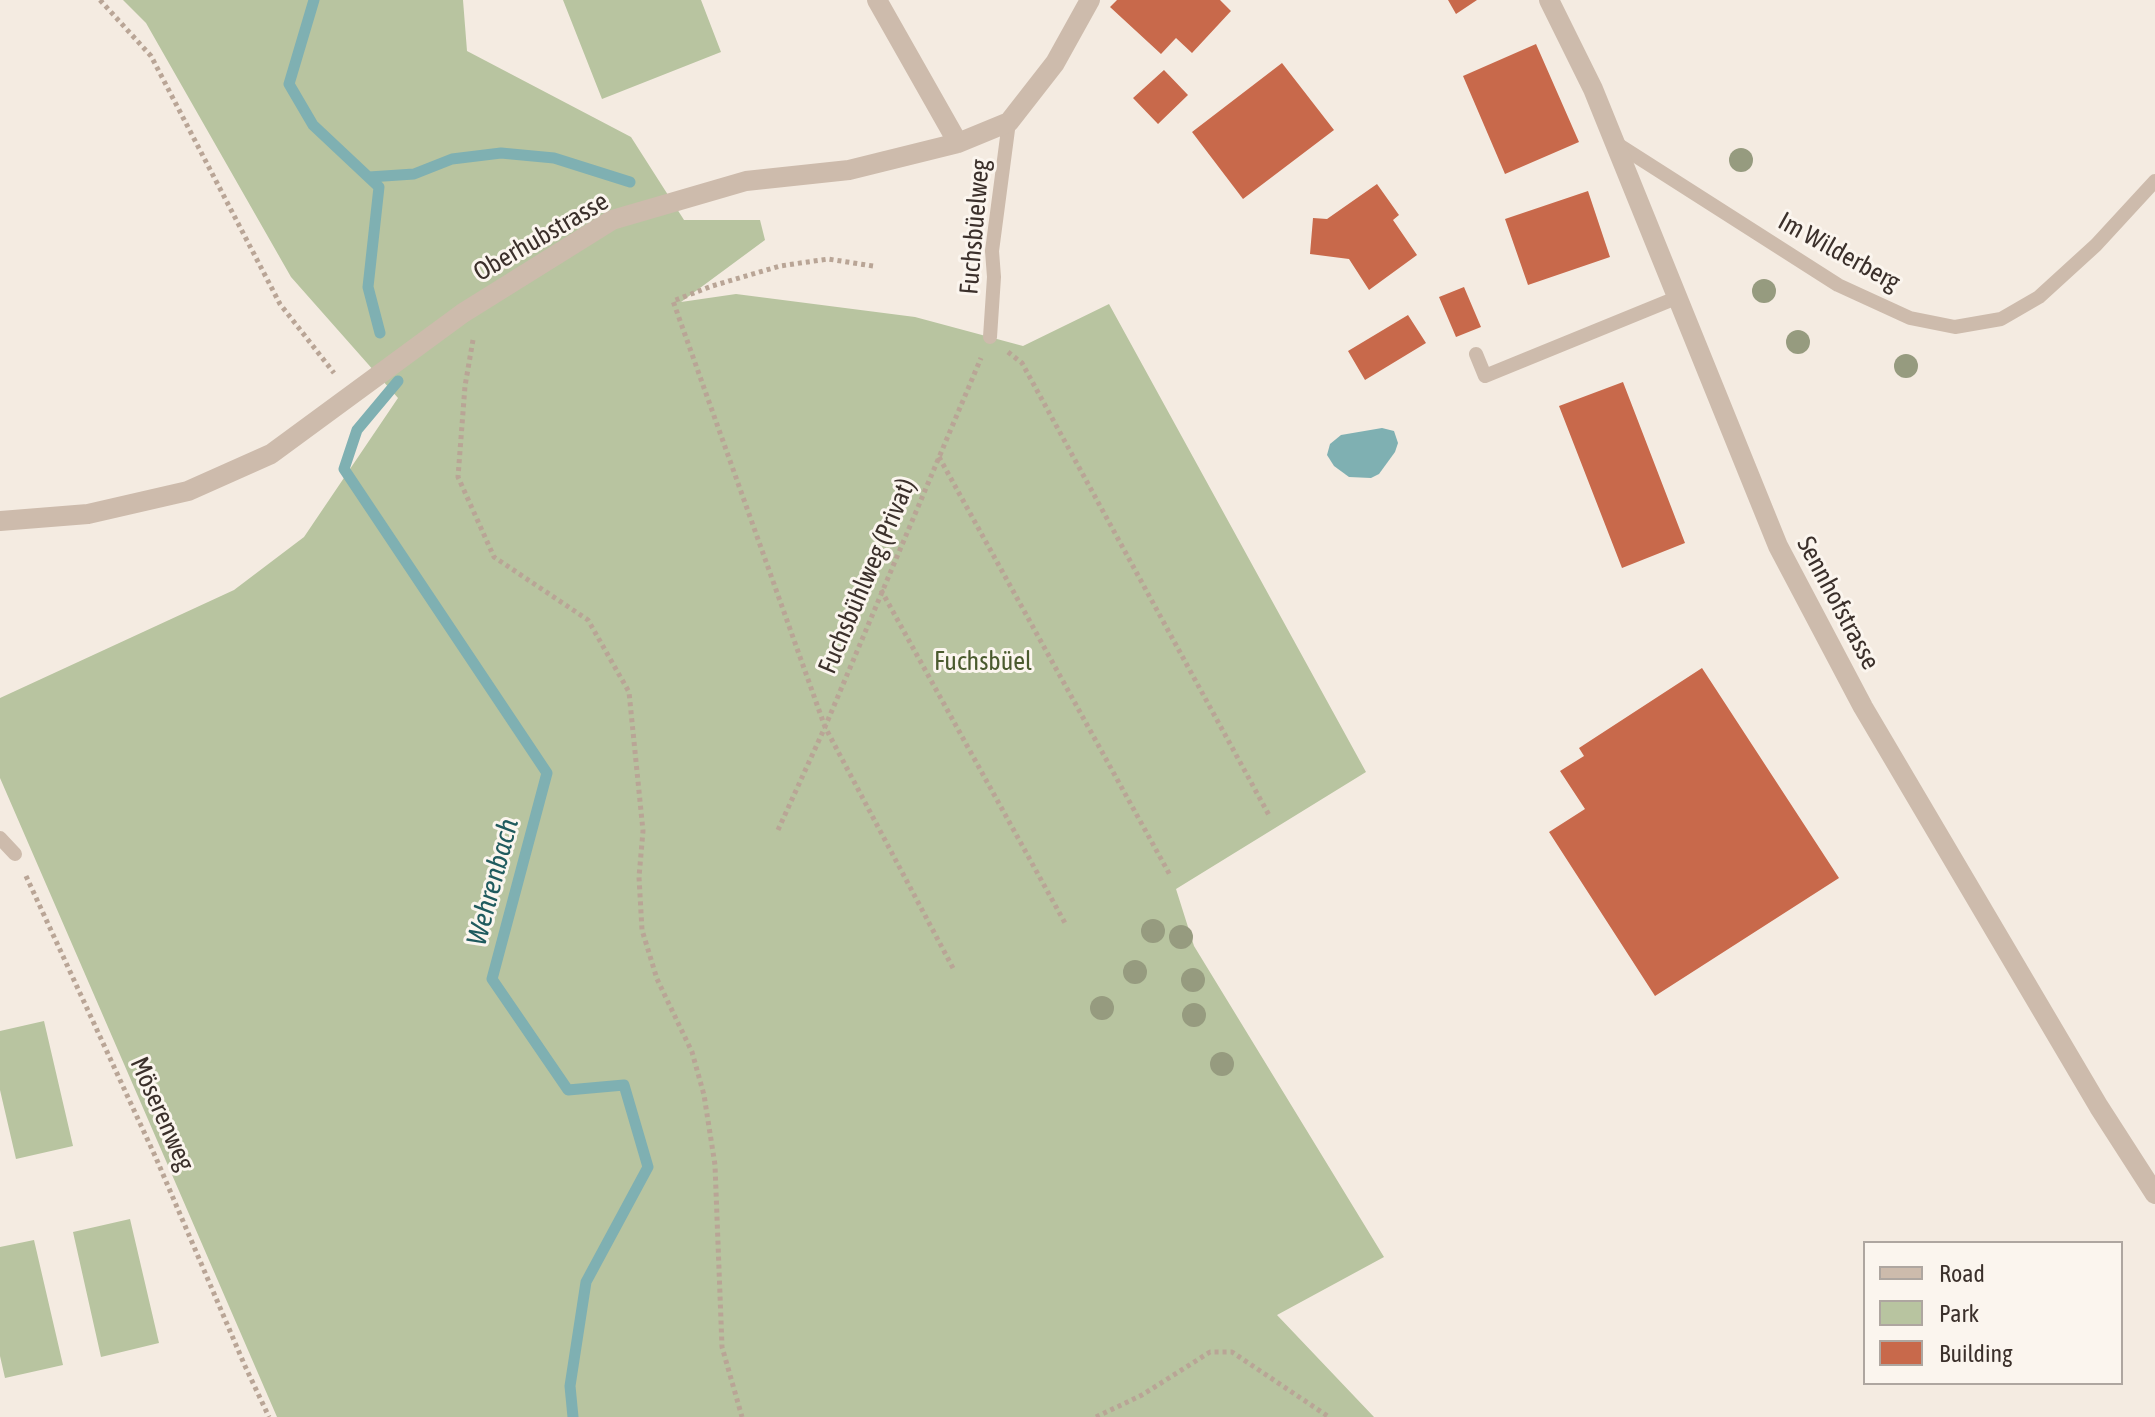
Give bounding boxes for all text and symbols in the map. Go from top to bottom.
street label: Fuchsbüelweg [954,158,996,296]
street label: Oberhubstrasse [468,186,614,288]
street label: Im Wilderberg [1773,206,1905,298]
street label: Fuchsbühlweg (Privat) [812,474,922,678]
street label: Sennhofstrasse [1790,531,1886,675]
park label: Fuchsbüel [934,646,1032,678]
water label: Wehrenbach [460,815,526,949]
street label: Möserenweg [123,1052,201,1176]
legend [1863,1241,2123,1385]
text: Road [1939,1260,1985,1287]
text: Park [1939,1300,1979,1327]
text: Building [1939,1340,2012,1367]

